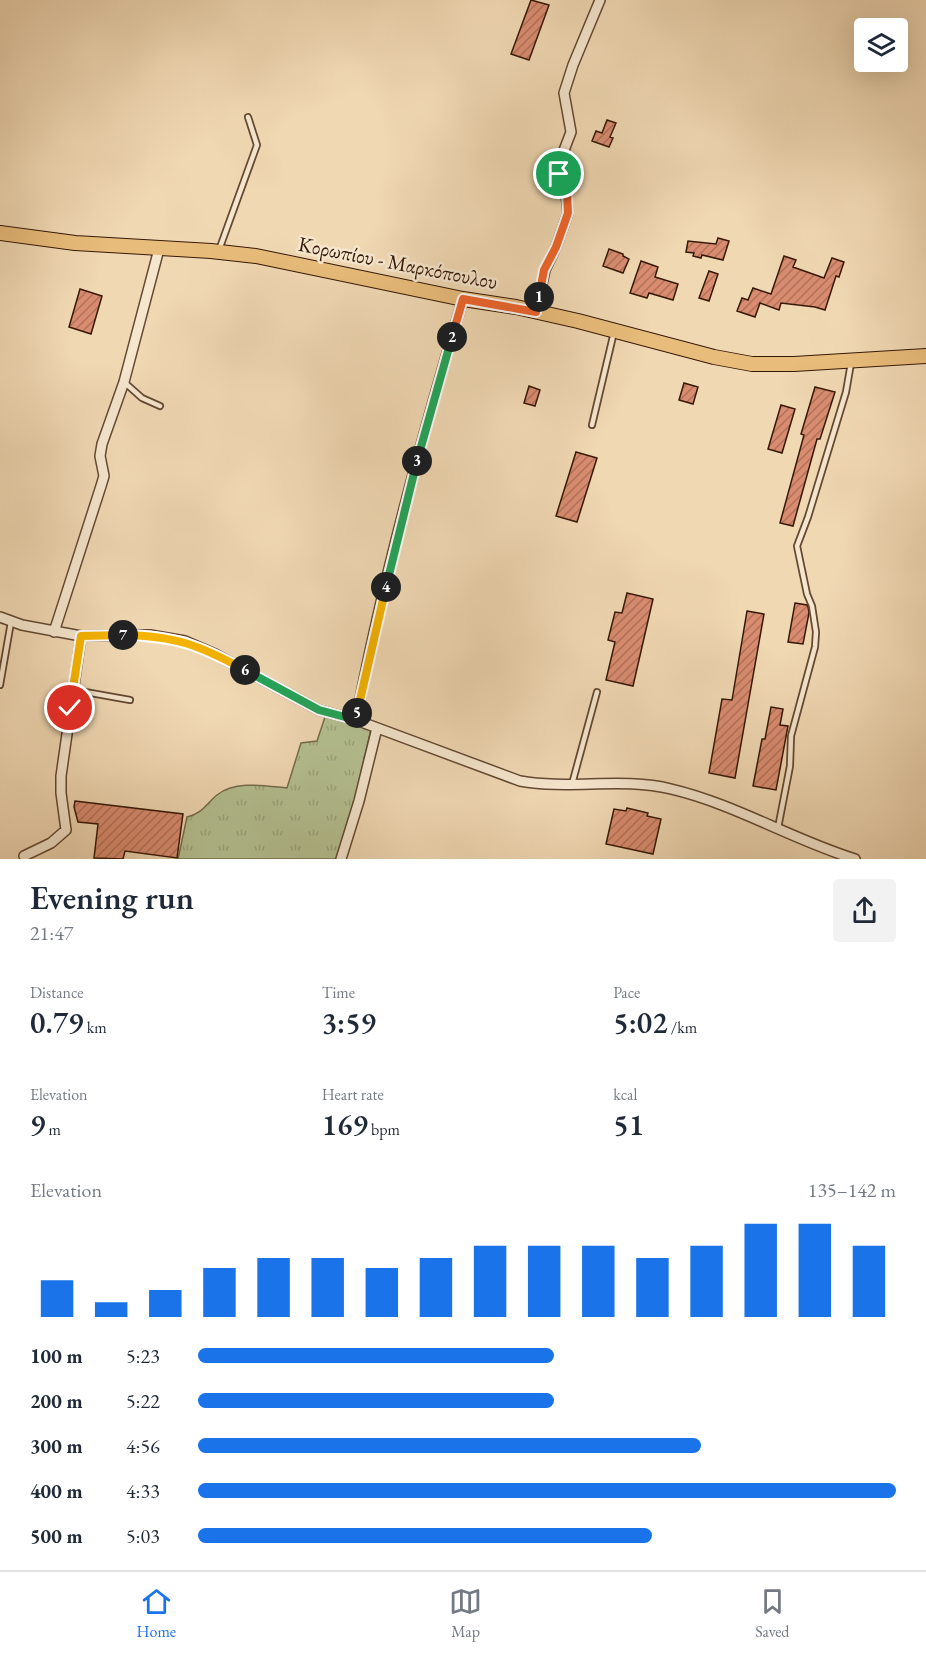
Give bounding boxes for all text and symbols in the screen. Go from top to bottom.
map controls [854,18,908,72]
button: layers [854,18,908,72]
pin [533,148,584,199]
icon: arrive [542,157,575,190]
street label: Κορωπίου - Μαρκόπουλου [296,230,500,295]
pin: 1 [524,282,554,312]
text: 1 [535,286,543,307]
pin: 2 [437,322,467,352]
text: 2 [448,326,456,347]
pin: 3 [402,446,432,476]
text: 3 [413,450,421,471]
pin: 4 [371,572,401,602]
text: 4 [382,576,390,597]
pin: 7 [108,620,138,650]
text: 7 [119,624,127,645]
pin: 6 [230,655,260,685]
text: 6 [241,659,249,680]
pin [44,682,95,733]
icon: check [53,691,86,724]
pin: 5 [342,698,372,728]
text: 5 [353,702,361,723]
text: Evening run [30,876,194,919]
button: share [833,879,896,942]
text: 21:47 [30,920,73,946]
text: Distance [30,982,83,1003]
text: Time [322,982,355,1003]
text: Pace [613,982,640,1003]
text: 0.79 [30,1003,83,1042]
text: 3:59 [322,1003,376,1042]
text: 5:02 [613,1003,668,1042]
text: km [83,1017,107,1038]
text: /km [668,1017,697,1038]
text: Elevation [30,1084,88,1105]
text: Heart rate [322,1084,384,1105]
text: kcal [613,1084,637,1105]
text: 9 [30,1105,45,1144]
text: 169 [322,1105,368,1144]
text: 51 [613,1105,644,1144]
text: m [45,1119,61,1140]
text: bpm [368,1119,400,1140]
text: Elevation [30,1177,102,1203]
text: 135–142 m [808,1177,896,1203]
text: 100 m [30,1343,83,1369]
text: 5:23 [126,1343,160,1369]
text: 200 m [30,1388,83,1414]
text: 5:22 [126,1388,160,1414]
text: 300 m [30,1433,83,1459]
text: 4:56 [126,1433,160,1459]
text: 400 m [30,1478,83,1504]
text: 4:33 [126,1478,160,1504]
text: 500 m [30,1523,83,1549]
text: 5:03 [126,1523,160,1549]
tab: Home [137,1585,176,1642]
tab: Map [449,1585,482,1642]
tab: Saved [755,1585,789,1642]

